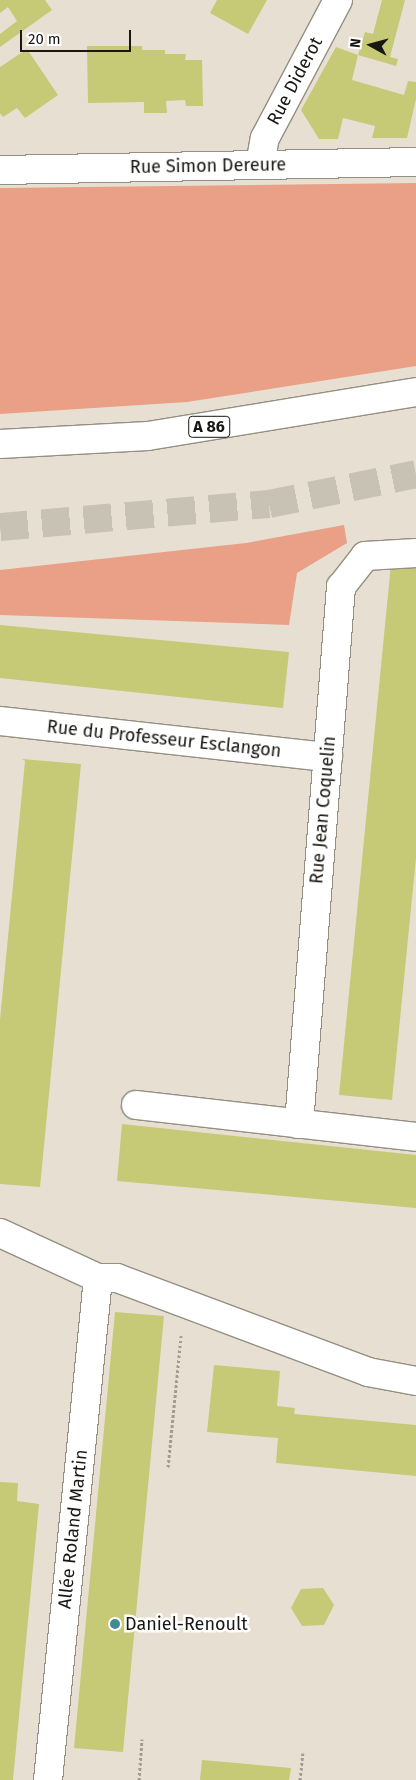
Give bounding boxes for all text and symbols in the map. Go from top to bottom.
scale bar [22,20,134,52]
north arrow [346,20,396,70]
text: 20 m [28,30,61,48]
street label: Rue Diderot [263,33,327,129]
text: N [347,37,365,49]
street label: Rue Simon Dereure [130,154,286,178]
road number: A 86 [188,414,230,441]
street label: Rue du Professeur Esclangon [46,716,282,762]
street label: Rue Jean Coquelin [306,735,340,885]
street label: Allée Roland Martin [54,1448,92,1610]
place label: Daniel-Renoult [125,1613,248,1635]
marker: Daniel-Renoult [109,1618,121,1630]

